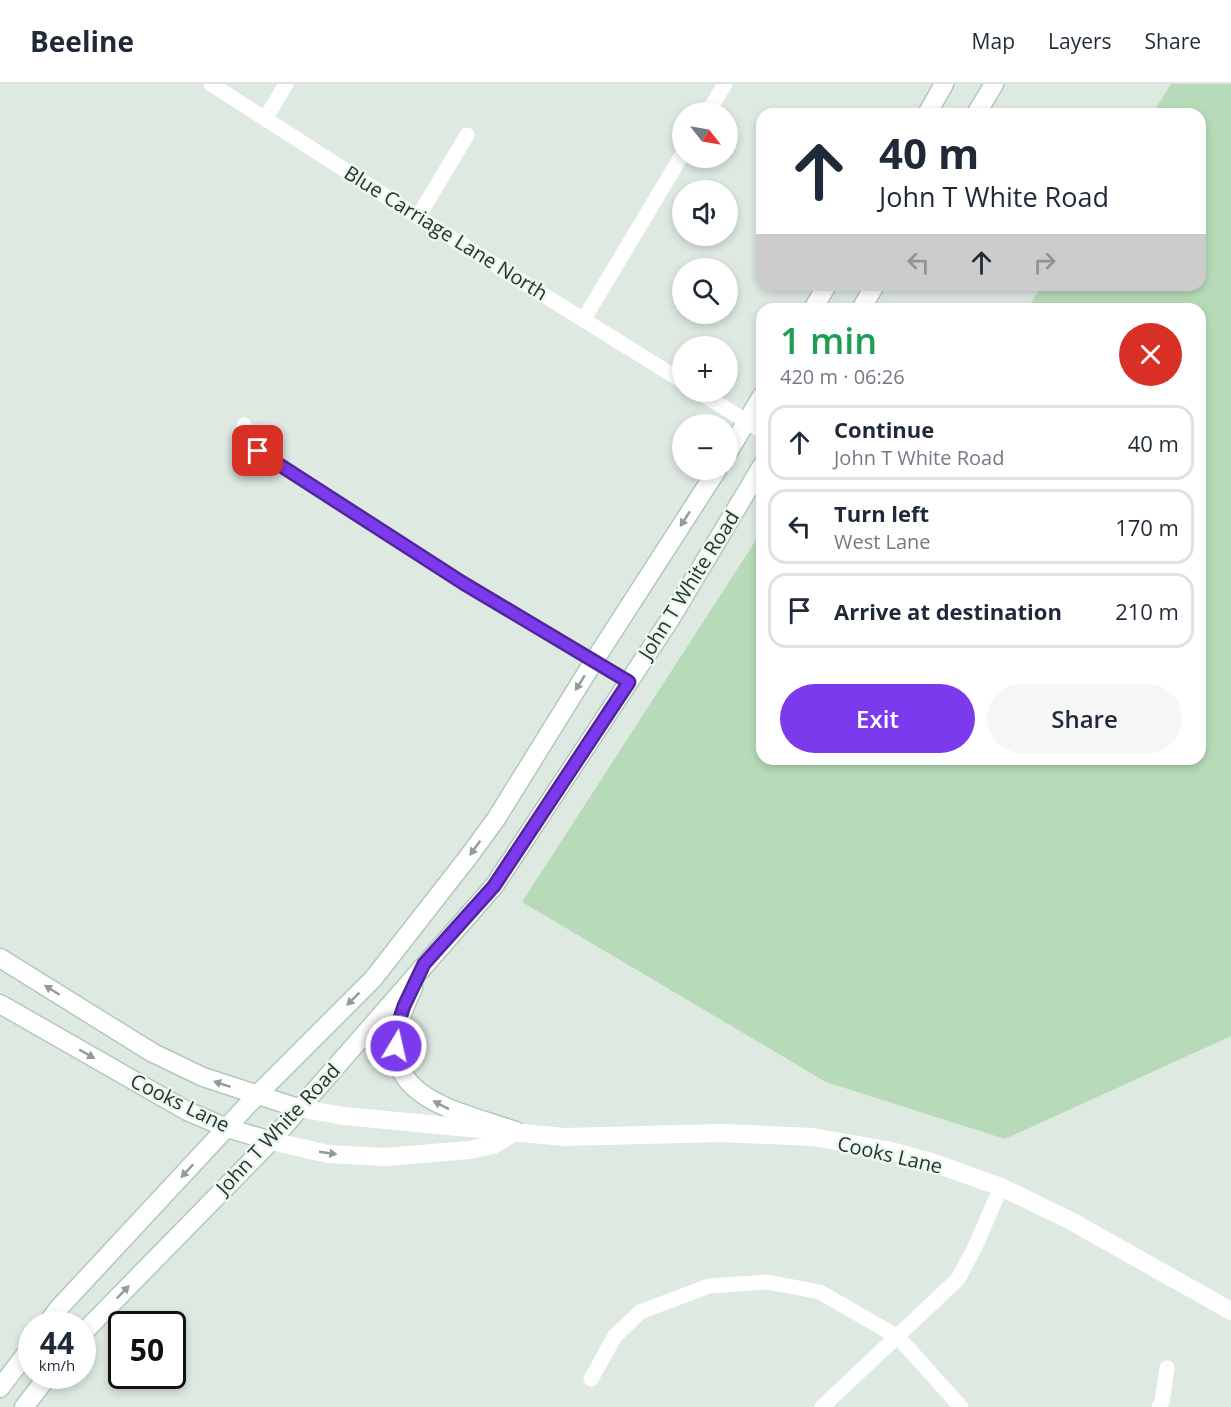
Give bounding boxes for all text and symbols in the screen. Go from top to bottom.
text: Beeline [30,22,134,60]
text: Map [972,27,1015,55]
text: Layers [1048,27,1112,55]
text: Share [1145,27,1201,55]
north arrow [672,102,738,168]
map controls [672,102,738,480]
text: 40 m [879,124,979,181]
icon: ahead [780,132,858,210]
street label: Blue Carriage Lane North [339,159,553,306]
text: John T White Road [879,178,1109,215]
button: sound [672,180,738,246]
icon: left [902,246,935,279]
icon: ahead [965,246,998,279]
icon: right [1028,246,1061,279]
button: search [672,258,738,324]
text: 1 min [780,316,877,365]
button: close [1119,323,1182,386]
button: + [672,336,738,402]
text: 420 m · 06:26 [780,363,905,390]
button: − [672,414,738,480]
text: Continue [834,414,934,444]
pin [232,425,283,476]
icon: ahead [783,426,816,459]
text: 40 m [1128,428,1179,458]
icon: arrive [241,434,274,467]
text: John T White Road [834,444,1004,471]
text: Turn left [834,498,929,528]
street label: John T White Road [631,505,745,666]
icon: left [783,510,816,543]
one-way arrow [680,511,691,527]
text: 170 m [1115,512,1179,542]
text: West Lane [834,528,931,555]
icon: arrive [783,594,816,627]
text: Arrive at destination [834,596,1062,626]
text: 210 m [1115,596,1179,626]
one-way arrow [575,675,586,691]
button: Exit [780,684,975,753]
button: Share [987,684,1182,753]
one-way arrow [470,840,482,855]
one-way arrow [44,985,60,996]
one-way arrow [346,991,360,1005]
position arrow [364,1014,428,1078]
one-way arrow [79,1049,96,1059]
street label: John T White Road [208,1057,346,1202]
street label: Cooks Lane [126,1067,234,1138]
one-way arrow [213,1078,231,1088]
one-way arrow [433,1100,450,1110]
street label: Cooks Lane [835,1129,945,1180]
one-way arrow [319,1148,338,1157]
one-way arrow [181,1164,195,1178]
one-way arrow [116,1285,130,1299]
speed limit sign: 50 [108,1311,186,1389]
text: 44 [40,1322,74,1363]
text: km/h [39,1355,75,1375]

